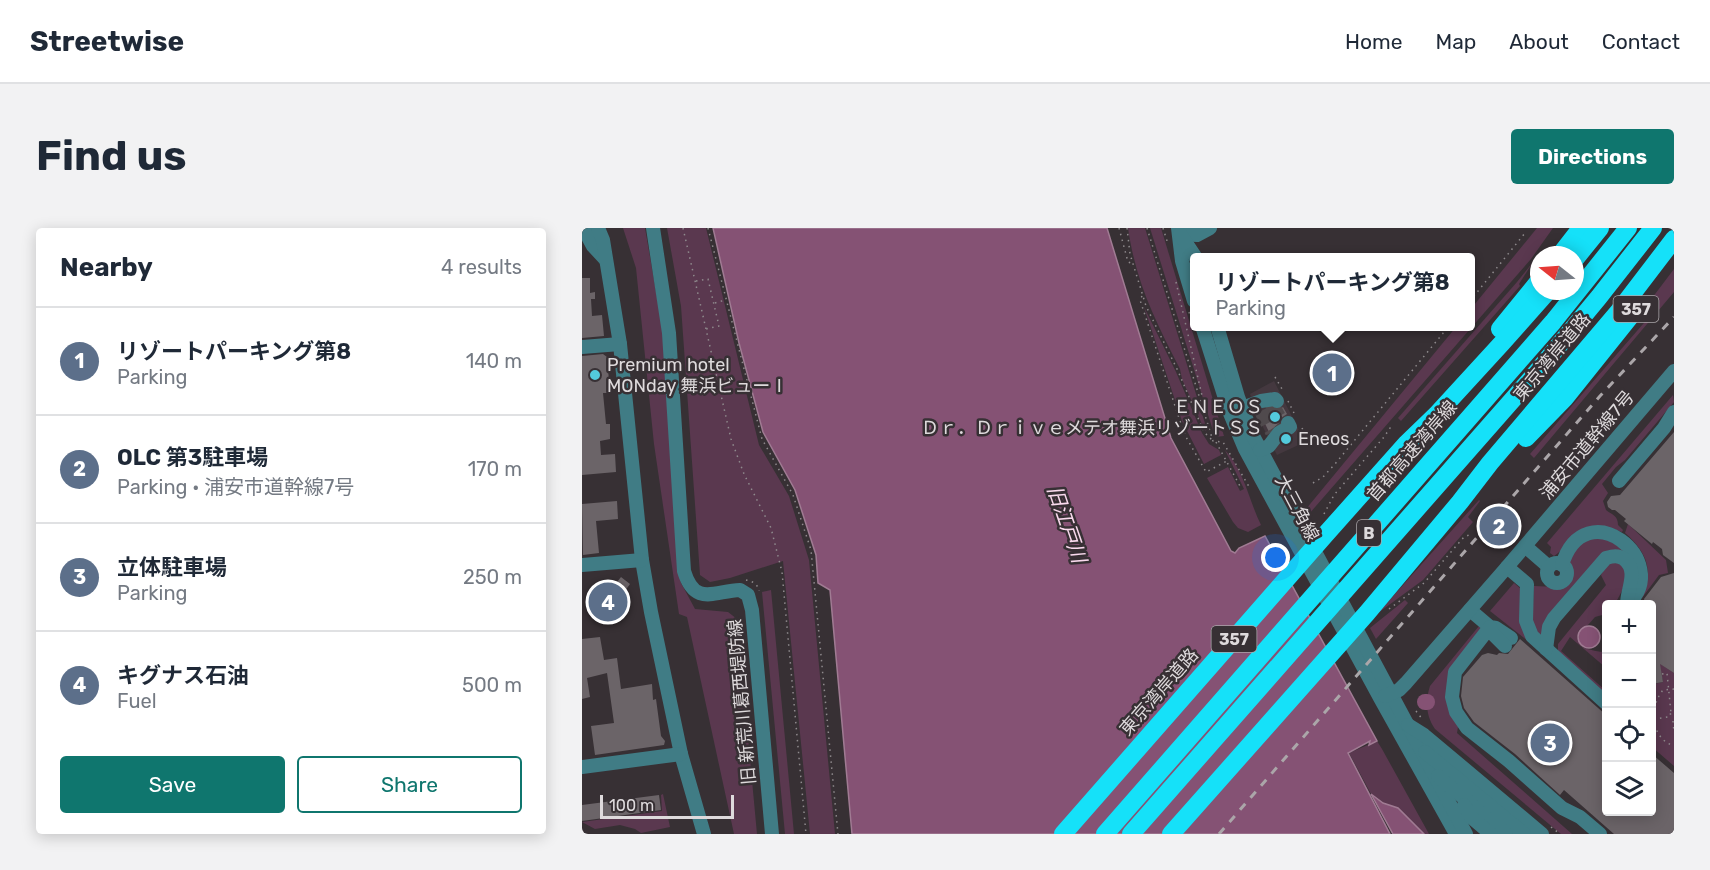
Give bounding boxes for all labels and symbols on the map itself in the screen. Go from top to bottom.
north arrow [1530,246,1584,300]
road number: 357 [1614,296,1658,322]
street label: 東京湾岸道路 [1509,309,1595,405]
pin: 1 [1312,350,1352,396]
place label: Premium hotel MONday 舞浜ビューⅠ [607,354,788,397]
marker: Premium hotel MONday 舞浜ビューⅠ [588,368,602,382]
street label: 浦安市道幹線7号 [1535,386,1639,504]
place label: ＥＮＥＯＳ Ｄｒ．Ｄｒｉｖｅメテオ舞浜リゾートＳＳ [921,396,1263,439]
street label: 首都高速湾岸線 [1362,396,1462,506]
marker: ＥＮＥＯＳ Ｄｒ．Ｄｒｉｖｅメテオ舞浜リゾートＳＳ [1268,410,1282,424]
place label: Eneos [1298,428,1349,450]
marker: Eneos [1279,432,1293,446]
street label: 大三角線 [1270,471,1324,545]
water label: 旧江戸川 [1043,482,1092,568]
pin: 2 [1480,504,1518,548]
road number: B [1357,520,1381,546]
your location [1261,543,1290,572]
pin: 4 [588,580,628,625]
street label: 旧 新荒川葛西堤防線 [724,618,760,786]
road number: 357 [1212,626,1256,652]
street label: 東京湾岸道路 [1115,644,1203,740]
pin: 3 [1530,720,1570,766]
scale bar [600,792,734,820]

